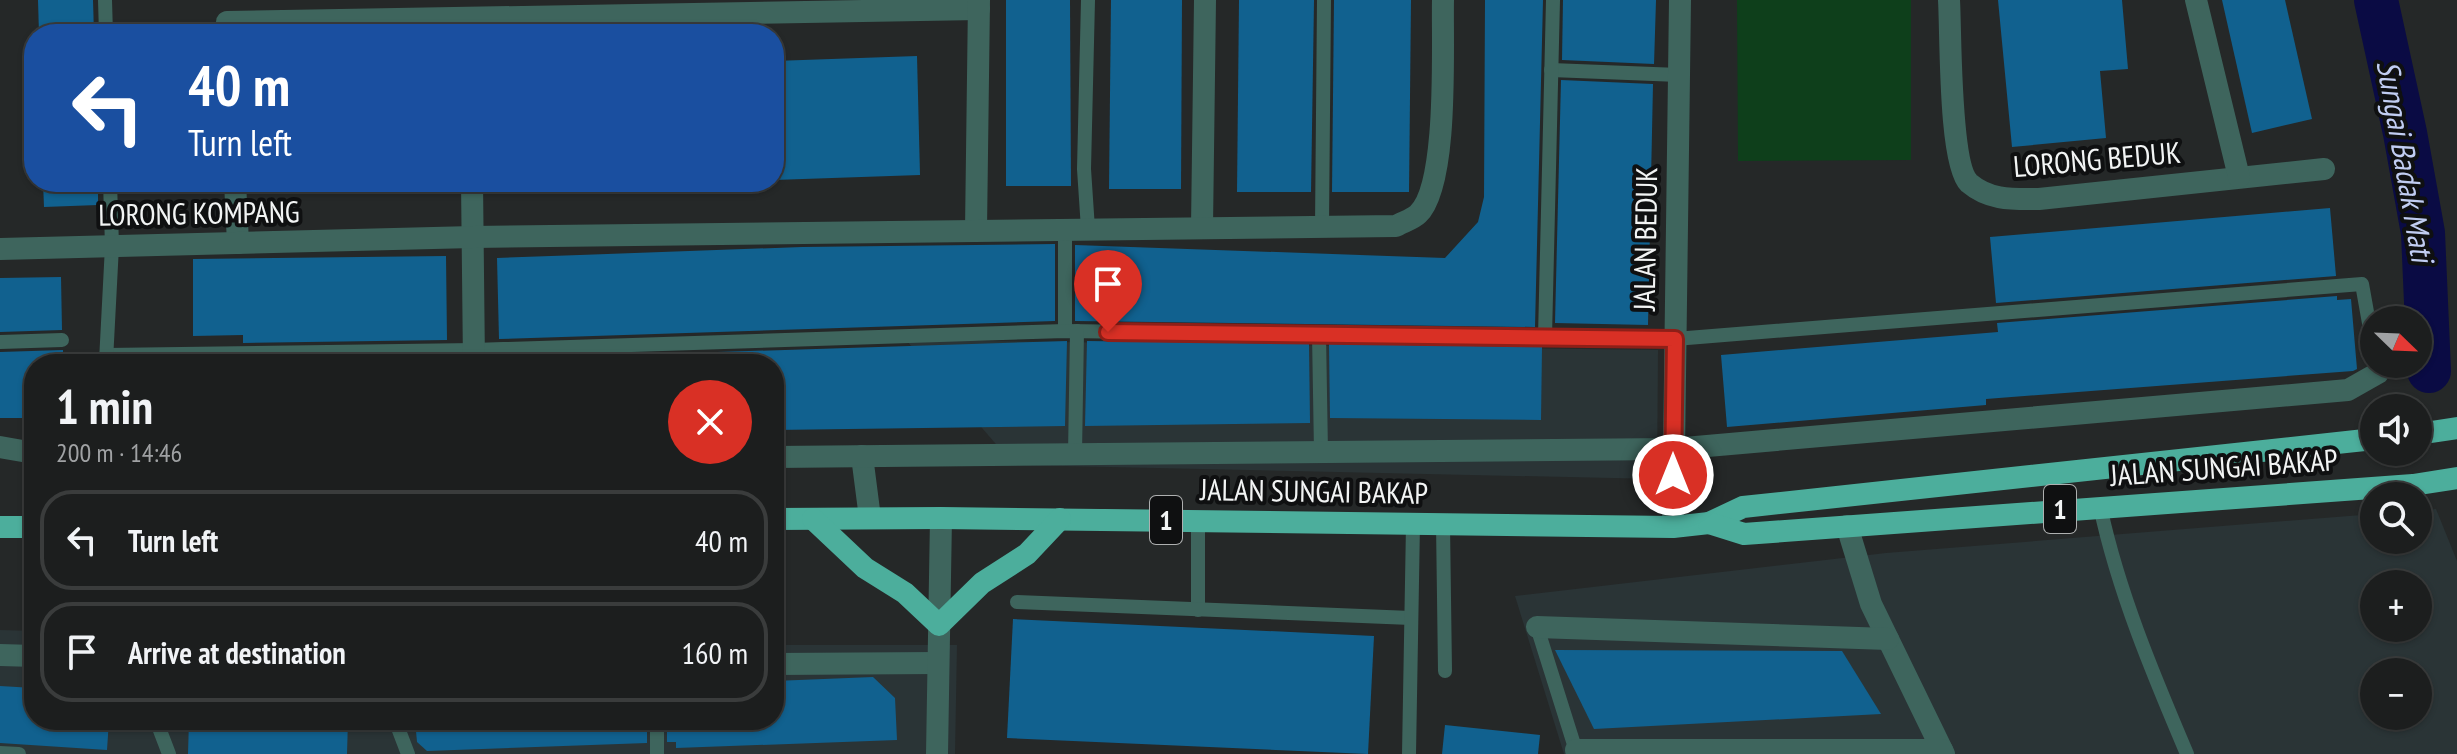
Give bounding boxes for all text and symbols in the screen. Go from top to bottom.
text: 40 m [188,49,290,121]
icon: left [56,56,160,160]
water label: Sungai Badak Mati [2368,57,2445,269]
text: Turn left [188,119,292,166]
street label: LORONG BEDUK [2012,132,2182,185]
street label: JALAN BEDUK [1624,166,1665,312]
street label: LORONG KOMPANG [98,191,300,234]
pin [1074,250,1142,332]
icon: arrive [1086,262,1130,306]
north arrow [2360,306,2432,378]
map controls [2360,306,2432,730]
text: 1 min [56,375,153,437]
button: close [668,380,752,464]
button: sound [2360,394,2432,466]
position arrow [1631,433,1715,517]
text: 200 m · 14:46 [56,436,182,469]
street label: JALAN SUNGAI BAKAP [2108,439,2339,494]
street label: JALAN SUNGAI BAKAP [1199,469,1428,512]
button: search [2360,482,2432,554]
road number: 1 [2044,485,2076,533]
road number: 1 [1150,496,1182,544]
icon: left [60,518,104,562]
text: Turn left [128,521,218,560]
text: 40 m [695,521,748,560]
button: + [2360,570,2432,642]
icon: arrive [60,630,104,674]
text: Arrive at destination [128,633,346,672]
text: 160 m [682,633,748,672]
button: − [2360,658,2432,730]

